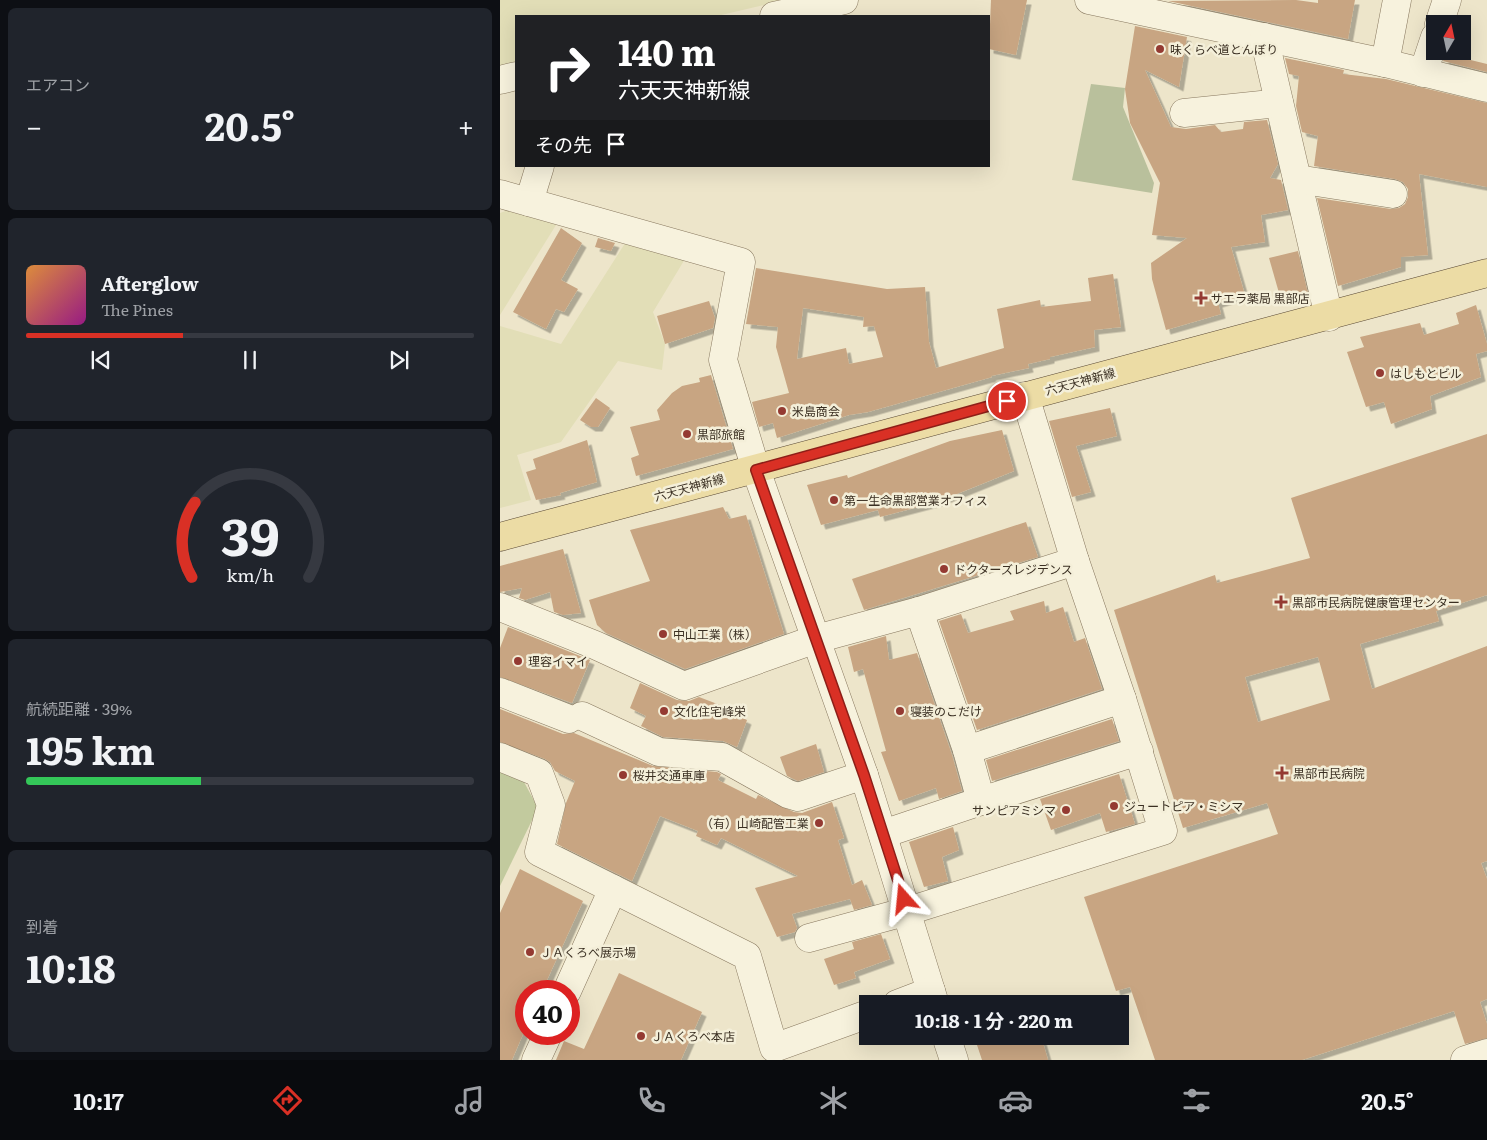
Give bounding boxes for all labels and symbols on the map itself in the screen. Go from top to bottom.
north arrow [1426,15,1471,60]
place label: 味くらべ道とんぼり [1170,40,1278,58]
marker: 味くらべ道とんぼり [1154,43,1166,55]
place label: サエラ薬局 黒部店 [1211,289,1309,307]
marker: サエラ薬局 黒部店 [1195,292,1207,304]
street label: 六天天神新線 [1043,363,1117,399]
place label: はしもとビル [1390,364,1462,382]
marker: はしもとビル [1374,367,1386,379]
pin [986,380,1028,422]
place label: 米島商会 [792,402,840,420]
marker: 米島商会 [776,405,788,417]
place label: 黒部旅館 [697,425,745,443]
marker: 黒部旅館 [681,428,693,440]
street label: 六天天神新線 [652,469,726,505]
place label: 第一生命黒部営業オフィス [844,491,988,509]
marker: 第一生命黒部営業オフィス [828,494,840,506]
place label: ドクターズレジデンス [954,560,1073,578]
marker: ドクターズレジデンス [938,563,950,575]
place label: 黒部市民病院健康管理センター [1292,593,1460,611]
marker: 黒部市民病院健康管理センター [1274,595,1288,609]
place label: 中山工業（株） [673,625,757,643]
marker: 中山工業（株） [657,628,669,640]
place label: 理容イマイ [528,652,588,670]
marker: 理容イマイ [512,655,524,667]
place label: 文化住宅峰栄 [674,702,746,720]
place label: 寝装のこだけ [910,702,982,720]
marker: 文化住宅峰栄 [658,705,670,717]
marker: 寝装のこだけ [894,705,906,717]
place label: 黒部市民病院 [1293,764,1365,782]
place label: 桜井交通車庫 [633,766,705,784]
marker: 黒部市民病院 [1275,766,1289,780]
marker: 桜井交通車庫 [617,769,629,781]
place label: ジュートピア・ミシマ [1124,797,1243,815]
marker: ジュートピア・ミシマ [1108,800,1120,812]
place label: サンピアミシマ [972,801,1056,819]
marker: サンピアミシマ [1060,804,1072,816]
place label: （有）山崎配管工業 [701,814,809,832]
marker: （有）山崎配管工業 [813,817,825,829]
position arrow [877,872,929,924]
place label: ＪＡくろべ展示場 [540,943,636,961]
marker: ＪＡくろべ展示場 [524,946,536,958]
speed limit sign: 40 [515,980,580,1045]
place label: ＪＡくろべ本店 [651,1027,735,1045]
marker: ＪＡくろべ本店 [635,1030,647,1042]

